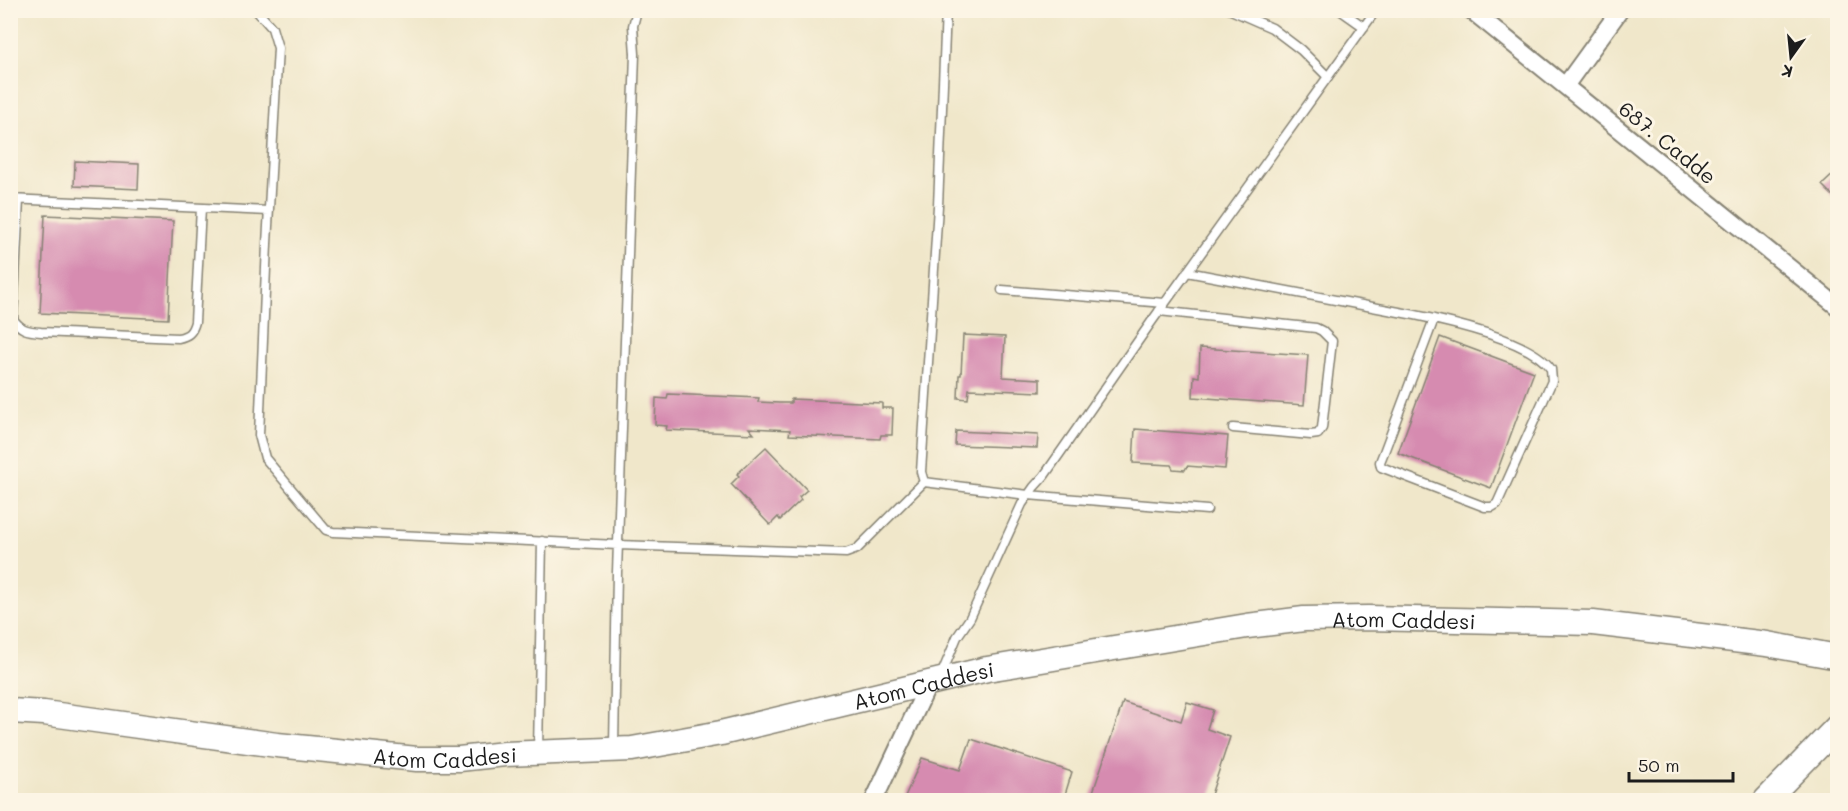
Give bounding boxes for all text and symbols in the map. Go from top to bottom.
north arrow [1761,27,1821,87]
text: K [1779,60,1795,83]
street label: 687. Cadde [1614,94,1722,190]
street label: Atom Caddesi [1331,605,1476,634]
street label: Atom Caddesi [850,655,996,714]
street label: Atom Caddesi [372,740,517,773]
scale bar [1629,745,1732,783]
text: 50 m [1638,753,1680,777]

